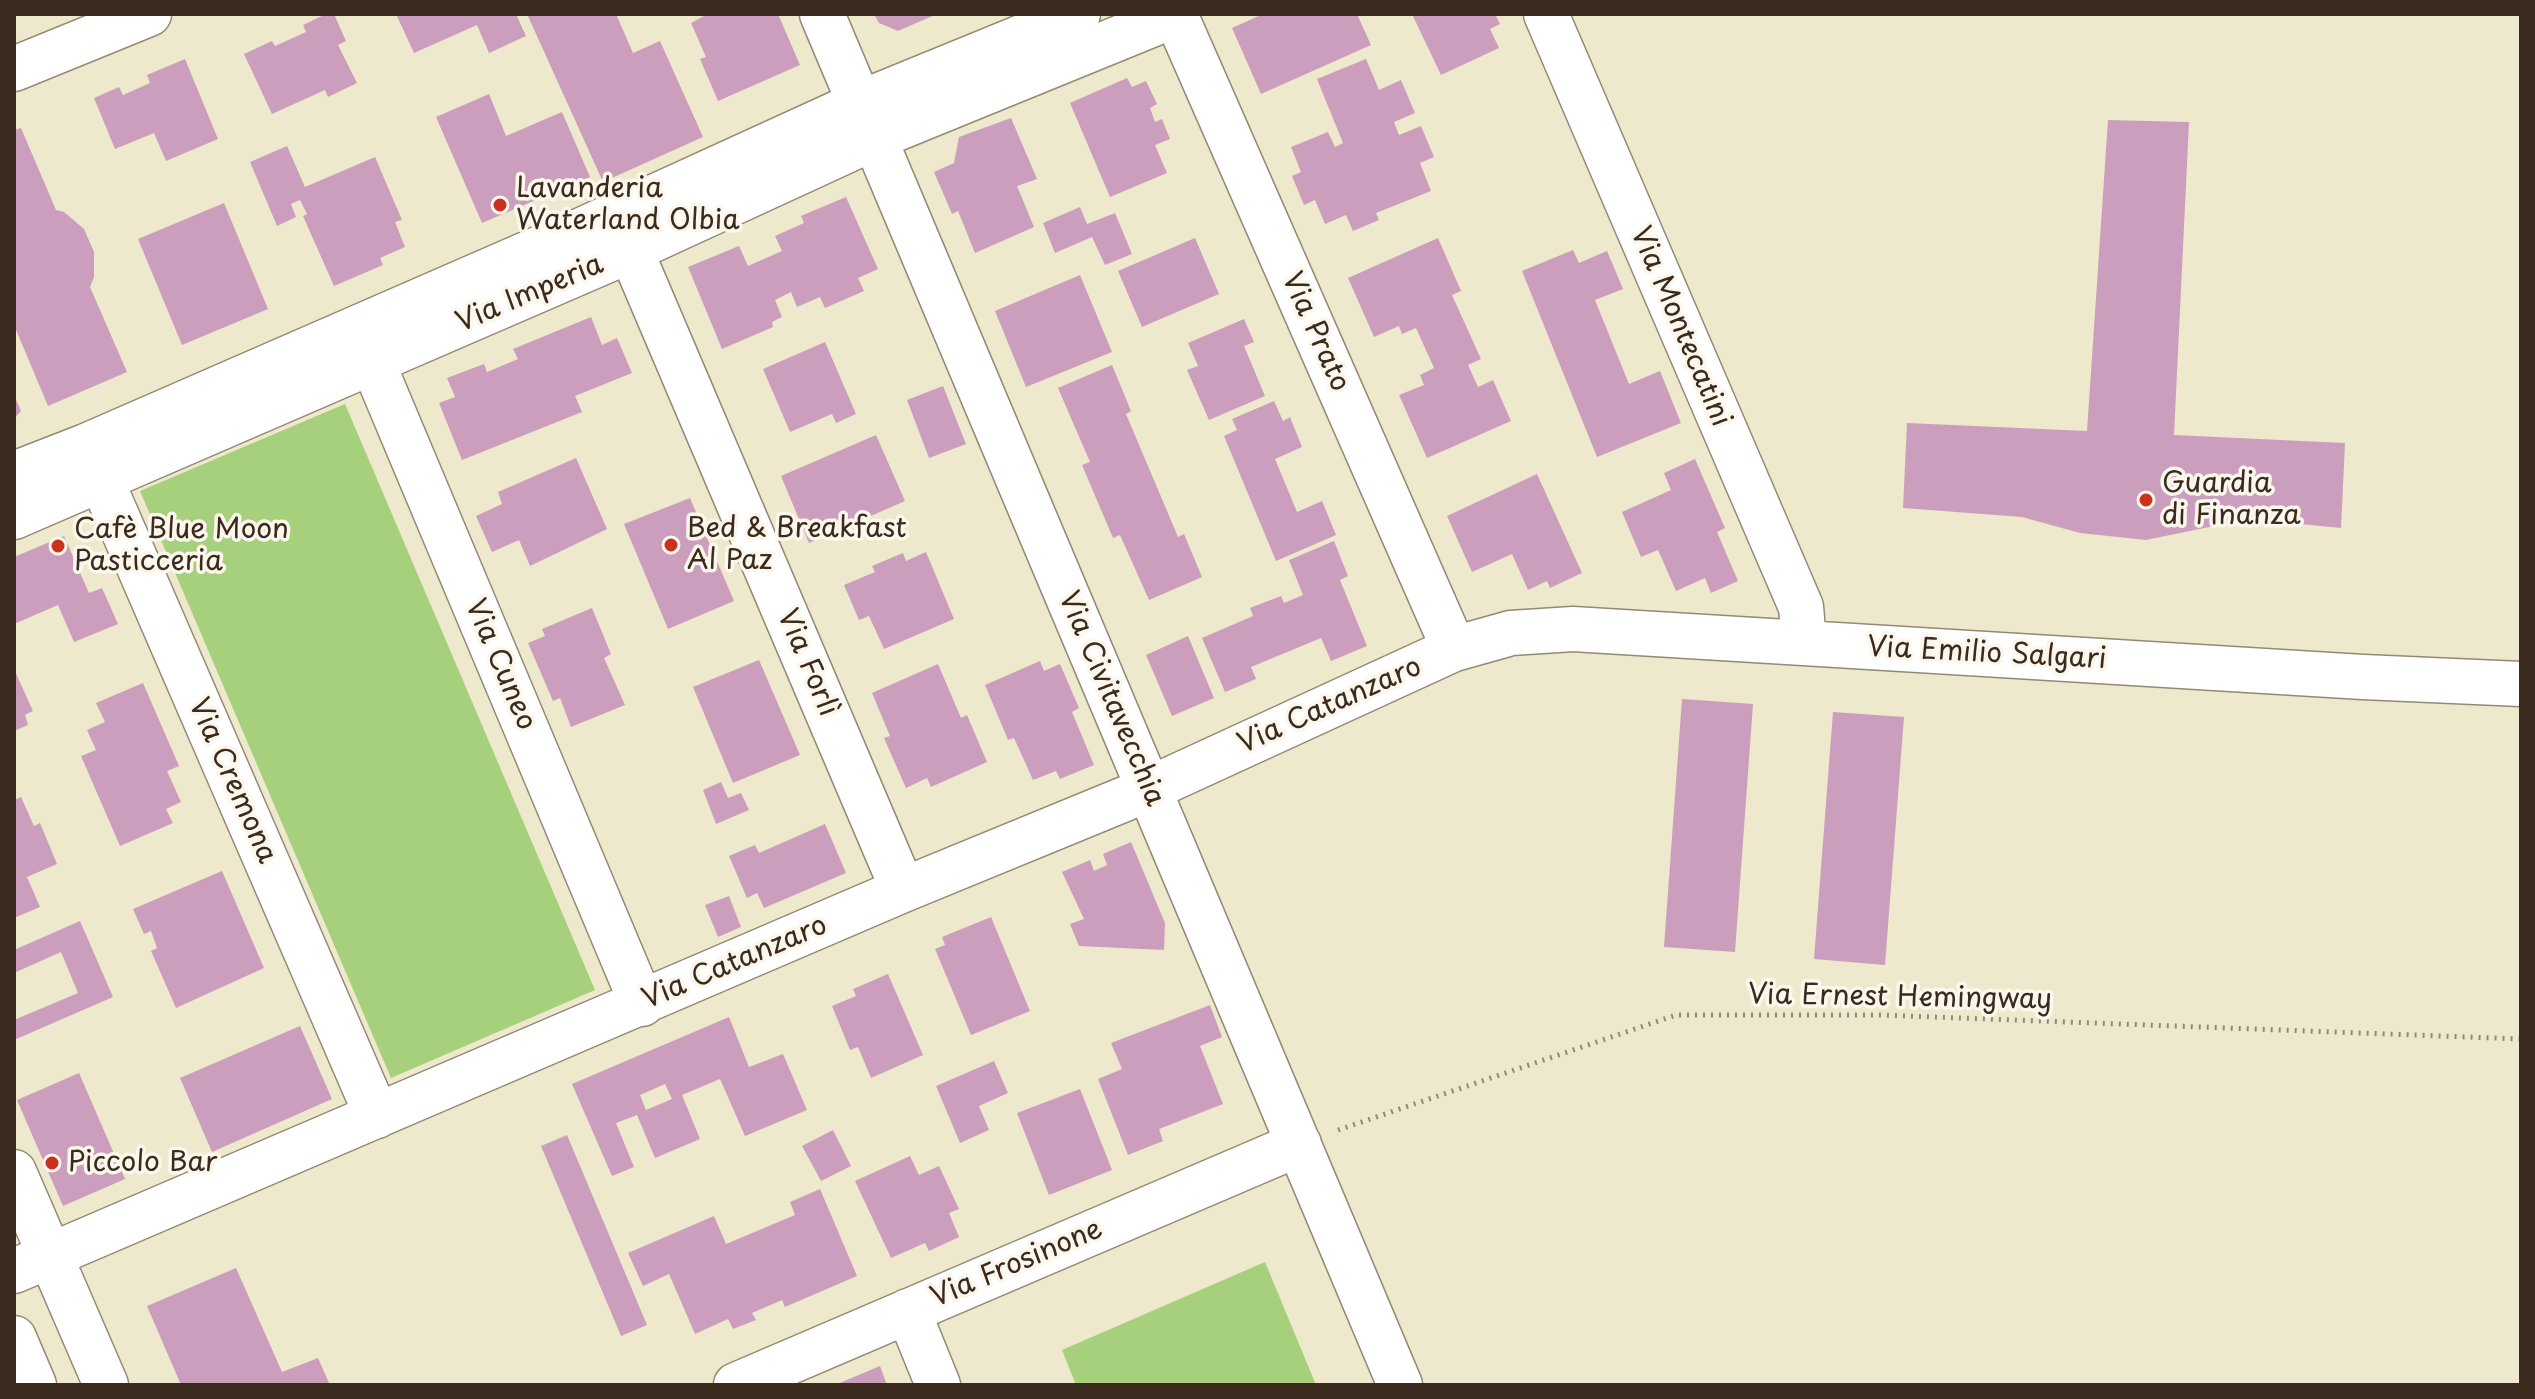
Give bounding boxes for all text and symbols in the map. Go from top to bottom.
place label: Lavanderia Waterland Olbia [516,172,740,238]
marker: Lavanderia Waterland Olbia [491,196,509,214]
street label: Via Montecatini [1623,222,1737,432]
street label: Via Imperia [451,248,609,340]
street label: Via Prato [1274,267,1356,397]
place label: Guardia di Finanza [2162,467,2301,533]
marker: Guardia di Finanza [2137,491,2155,509]
place label: Bed & Breakfast Al Paz [687,512,907,578]
place label: Cafè Blue Moon Pasticceria [74,513,289,579]
marker: Bed & Breakfast Al Paz [662,536,680,554]
marker: Cafè Blue Moon Pasticceria [49,537,67,555]
street label: Via Civitavecchia [1051,587,1171,811]
street label: Via Cuneo [457,595,543,735]
street label: Via Forlì [769,604,845,722]
street label: Via Emilio Salgari [1867,631,2107,677]
street label: Via Catanzaro [1233,651,1427,761]
street label: Via Cremona [181,693,283,869]
street label: Via Catanzaro [638,909,832,1017]
street label: Via Ernest Hemingway [1748,979,2052,1017]
place label: Piccolo Bar [68,1146,217,1180]
marker: Piccolo Bar [43,1154,61,1172]
street label: Via Frosinone [926,1213,1108,1315]

